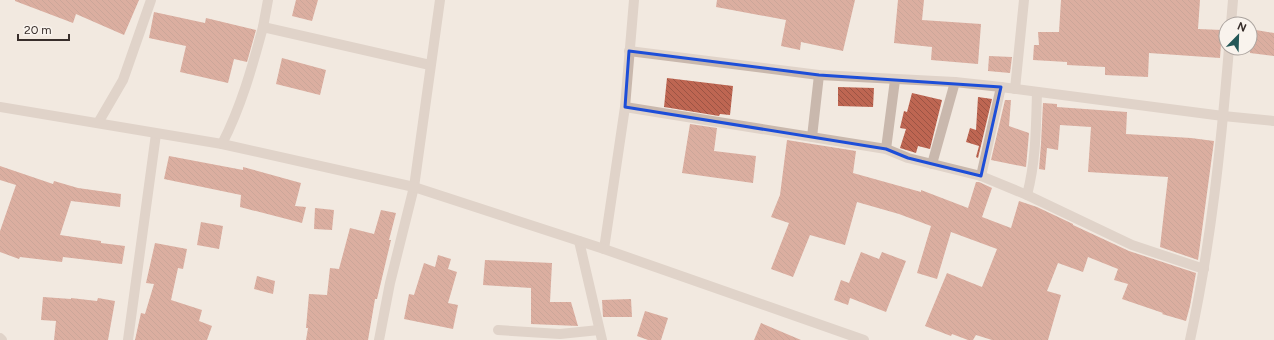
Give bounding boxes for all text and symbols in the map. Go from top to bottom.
scale bar [18,16,69,42]
north arrow [1218,16,1258,56]
text: N [1235,20,1248,35]
text: 20 m [24,23,52,37]

